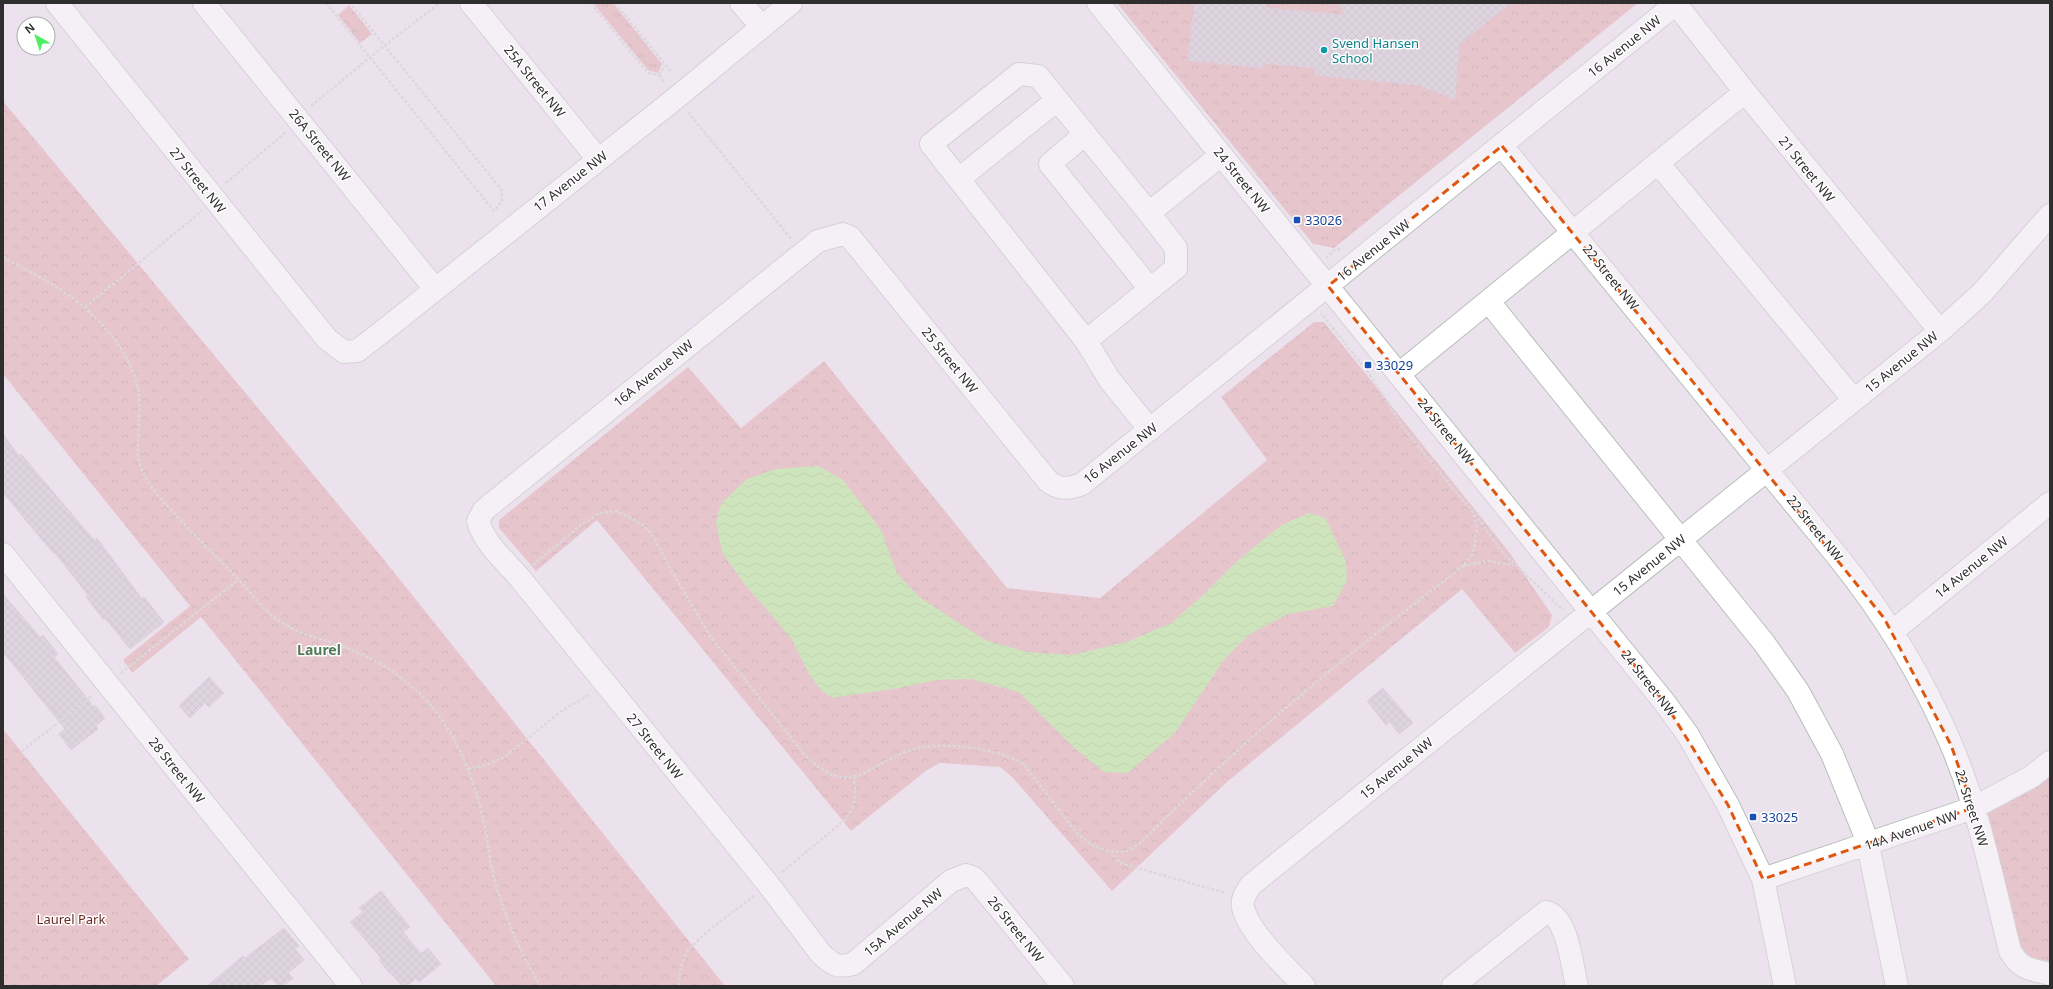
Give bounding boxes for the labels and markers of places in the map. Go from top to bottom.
place label: Svend Hansen School [1332,34,1419,67]
marker: Svend Hansen School [1319,45,1329,55]
place label: 33026 [1305,211,1342,229]
marker: 33026 [1292,215,1302,225]
place label: 33029 [1376,356,1413,374]
marker: 33029 [1363,360,1373,370]
place label: 33025 [1761,808,1798,826]
marker: 33025 [1748,812,1758,822]

